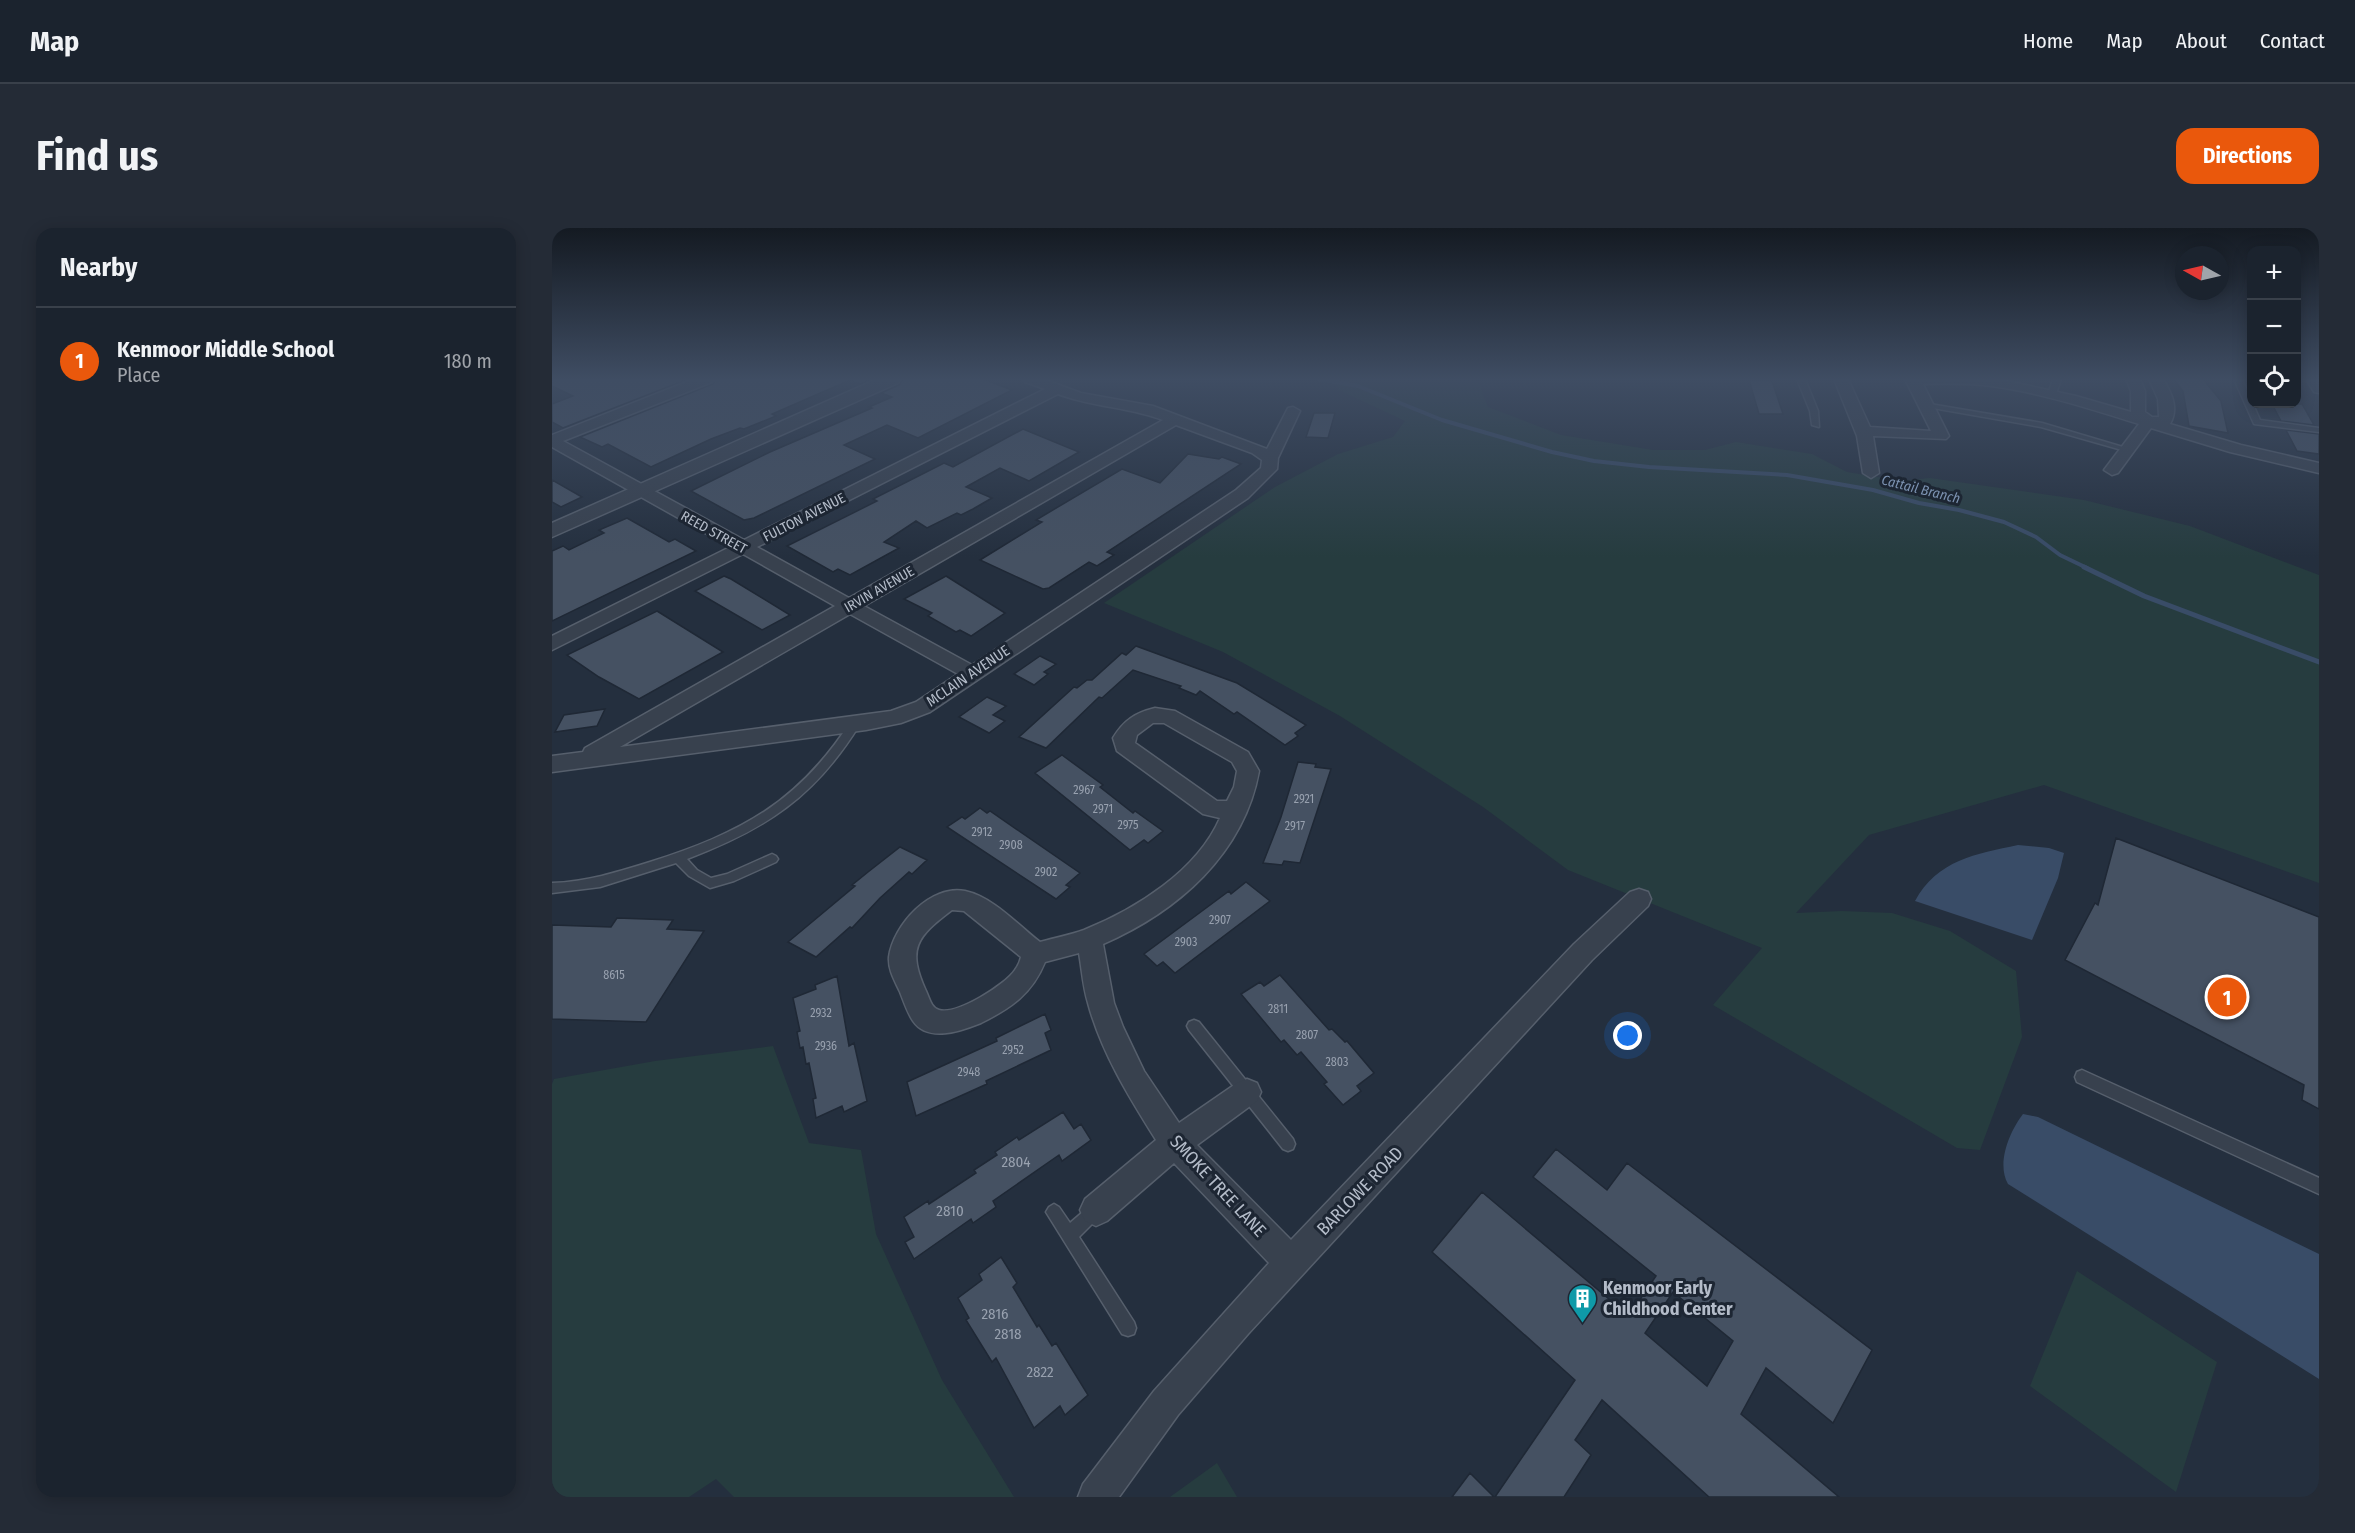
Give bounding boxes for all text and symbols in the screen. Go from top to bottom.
text: Map [30,25,79,58]
text: Home [2023,28,2073,54]
text: Map [2106,28,2143,54]
text: About [2176,28,2227,54]
text: Contact [2260,28,2325,54]
button: Directions [2176,128,2319,184]
text: Find us [36,131,158,181]
north arrow [2175,246,2229,300]
map controls [2247,246,2301,408]
button: + [2247,246,2301,300]
text: Nearby [60,252,137,283]
button: − [2247,300,2301,354]
text: Kenmoor Middle School [117,336,334,363]
text: 1 [75,349,84,373]
text: 180 m [444,349,492,373]
button: locate [2247,354,2301,408]
text: Place [117,363,160,387]
water label: Cattail Branch [1880,471,1962,507]
street label: FULTON AVENUE [760,489,849,545]
street label: REED STREET [678,507,750,558]
street label: IRVIN AVENUE [841,562,918,616]
street label: MCLAIN AVENUE [923,642,1013,710]
house number: 2967 [1073,783,1095,797]
house number: 2921 [1294,792,1314,806]
house number: 2971 [1093,802,1113,816]
house number: 2975 [1117,818,1139,832]
house number: 2917 [1285,819,1305,833]
house number: 2912 [972,825,992,839]
house number: 2908 [999,838,1023,852]
house number: 2902 [1035,865,1057,879]
house number: 2907 [1209,913,1231,927]
house number: 2903 [1175,935,1197,949]
house number: 8615 [603,968,625,982]
pin: 1 [2208,974,2246,1020]
house number: 2811 [1268,1002,1288,1016]
house number: 2932 [810,1006,832,1020]
your location [1613,1021,1642,1050]
house number: 2807 [1296,1028,1318,1042]
house number: 2936 [815,1039,837,1053]
house number: 2952 [1002,1043,1024,1057]
house number: 2803 [1326,1055,1348,1069]
house number: 2948 [958,1065,980,1079]
street label: SMOKE TREE LANE [1165,1131,1271,1241]
street label: BARLOWE ROAD [1312,1142,1408,1240]
house number: 2804 [1001,1153,1031,1171]
house number: 2810 [936,1202,964,1220]
place label: Kenmoor Early Childhood Center [1603,1277,1733,1320]
building icon: Kenmoor Early Childhood Center [1566,1282,1598,1324]
house number: 2816 [981,1305,1009,1323]
house number: 2818 [994,1325,1022,1343]
house number: 2822 [1026,1363,1054,1381]

